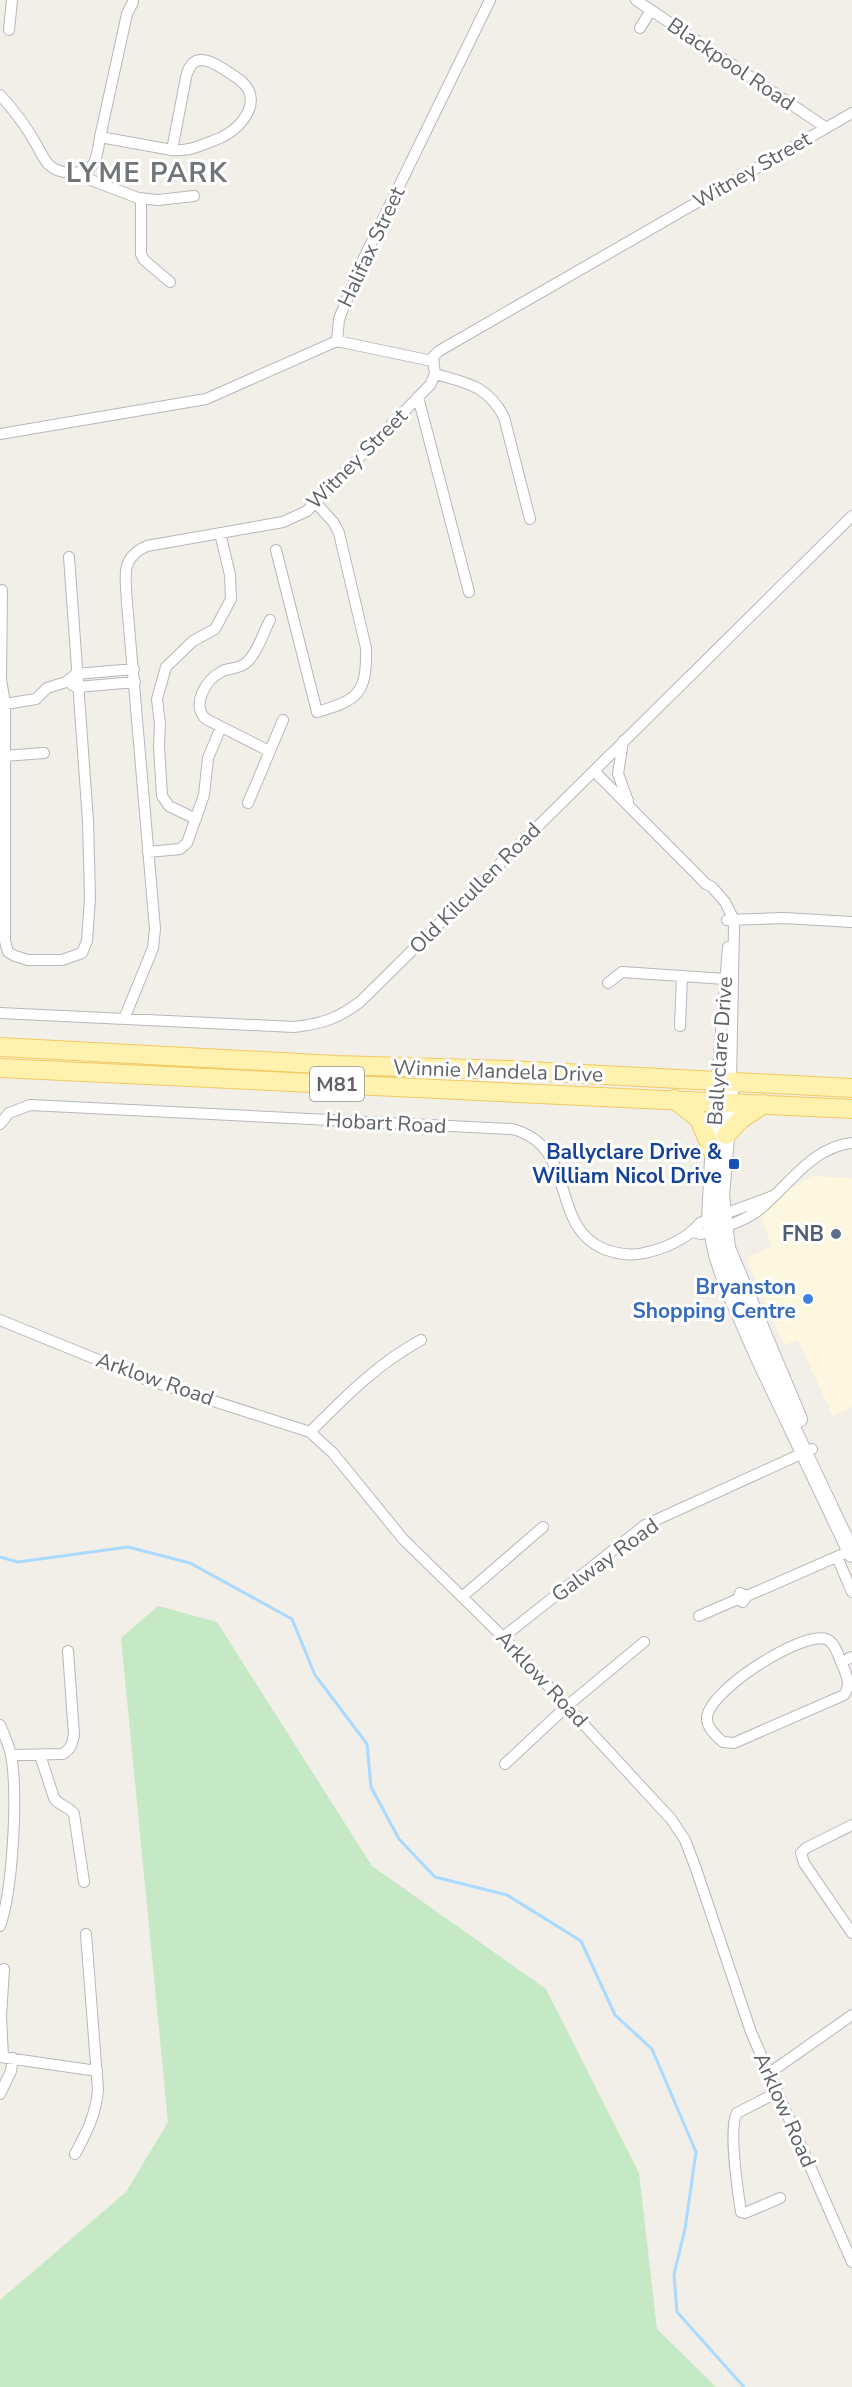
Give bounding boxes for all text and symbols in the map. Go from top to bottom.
street label: Blackpool Road [662,11,800,117]
street label: Witney Street [688,125,817,215]
district label: LYME PARK [66,155,228,192]
street label: Halifax Street [331,182,411,312]
street label: Witney Street [301,402,414,515]
street label: Old Kilcullen Road [403,816,547,960]
street label: Ballyclare Drive [701,976,739,1126]
street label: Winnie Mandela Drive [392,1053,604,1089]
road number: M81 [310,1067,364,1101]
street label: Hobart Road [325,1106,447,1140]
place label: Ballyclare Drive & William Nicol Drive [532,1138,723,1190]
marker: Ballyclare Drive & William Nicol Drive [727,1157,741,1171]
place label: FNB [782,1220,824,1248]
marker: FNB [829,1227,843,1241]
place label: Bryanston Shopping Centre [632,1273,796,1325]
marker: Bryanston Shopping Centre [801,1292,815,1306]
street label: Arklow Road [92,1346,218,1412]
street label: Galway Road [546,1512,664,1608]
street label: Arklow Road [490,1625,594,1733]
street label: Arklow Road [747,2048,823,2172]

